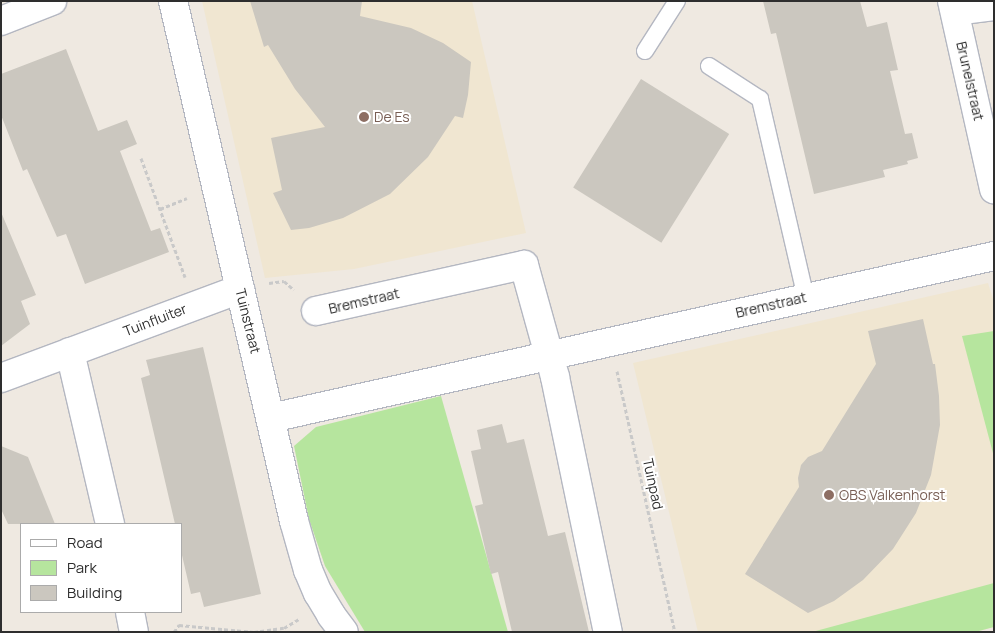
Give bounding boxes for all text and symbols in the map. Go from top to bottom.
street label: Brunelstraat [953,40,987,122]
place label: De Es [374,109,410,125]
marker: De Es [358,111,370,123]
street label: Bremstraat [327,285,401,317]
street label: Tuinstraat [232,287,264,355]
street label: Bremstraat [734,289,808,321]
street label: Tuinfluiter [121,300,189,340]
street label: Tuinpad [639,457,667,511]
place label: OBS Valkenhorst [839,487,945,503]
marker: OBS Valkenhorst [823,489,835,501]
legend [20,523,182,613]
text: Road [67,532,103,553]
text: Park [67,557,97,578]
text: Building [67,582,122,603]

